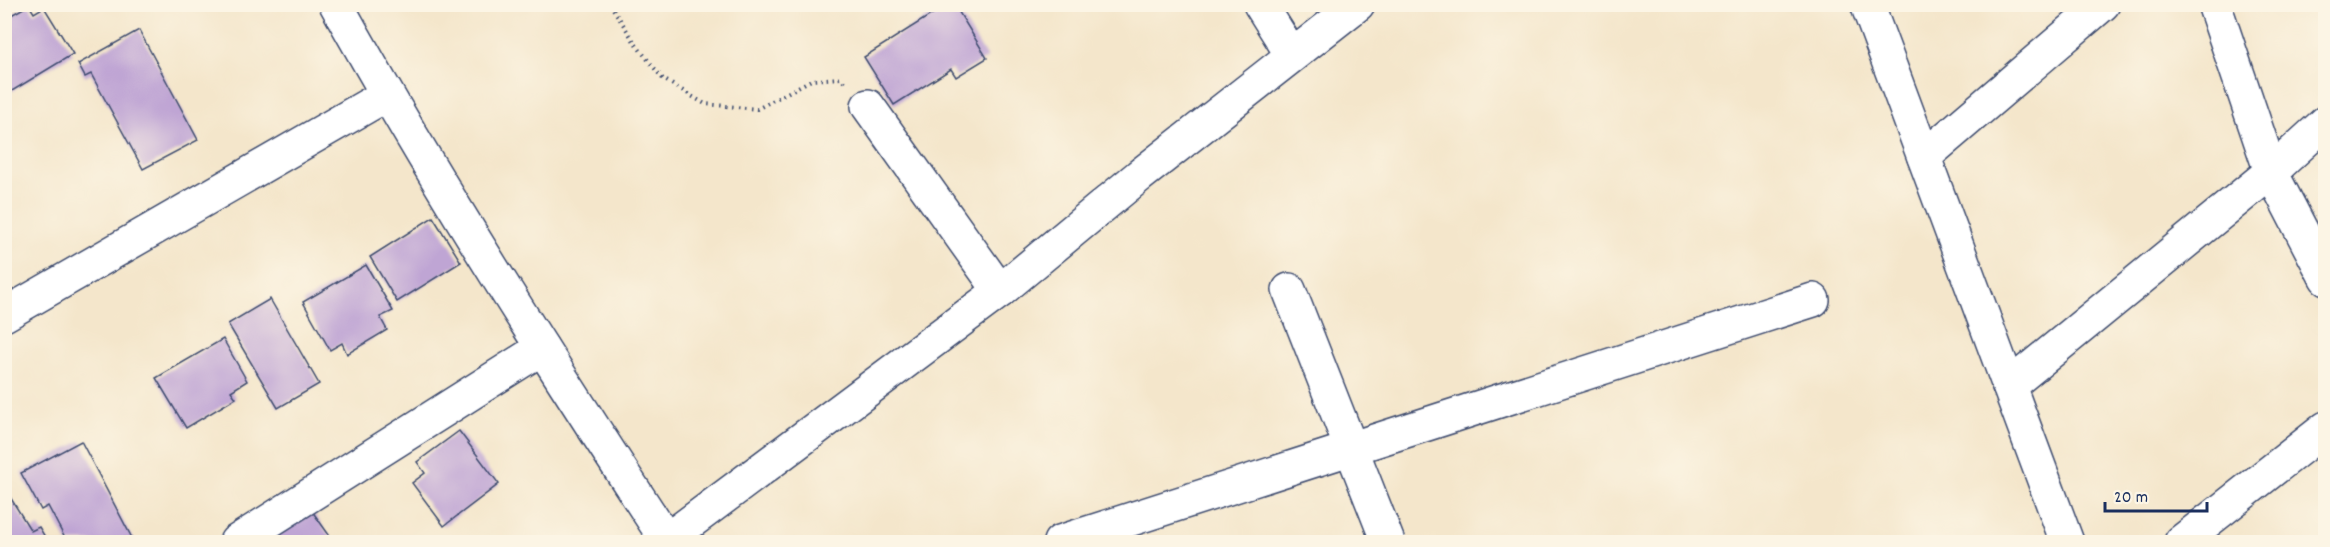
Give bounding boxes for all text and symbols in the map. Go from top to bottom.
scale bar [2105,475,2207,513]
text: 20 m [2114,486,2148,511]

